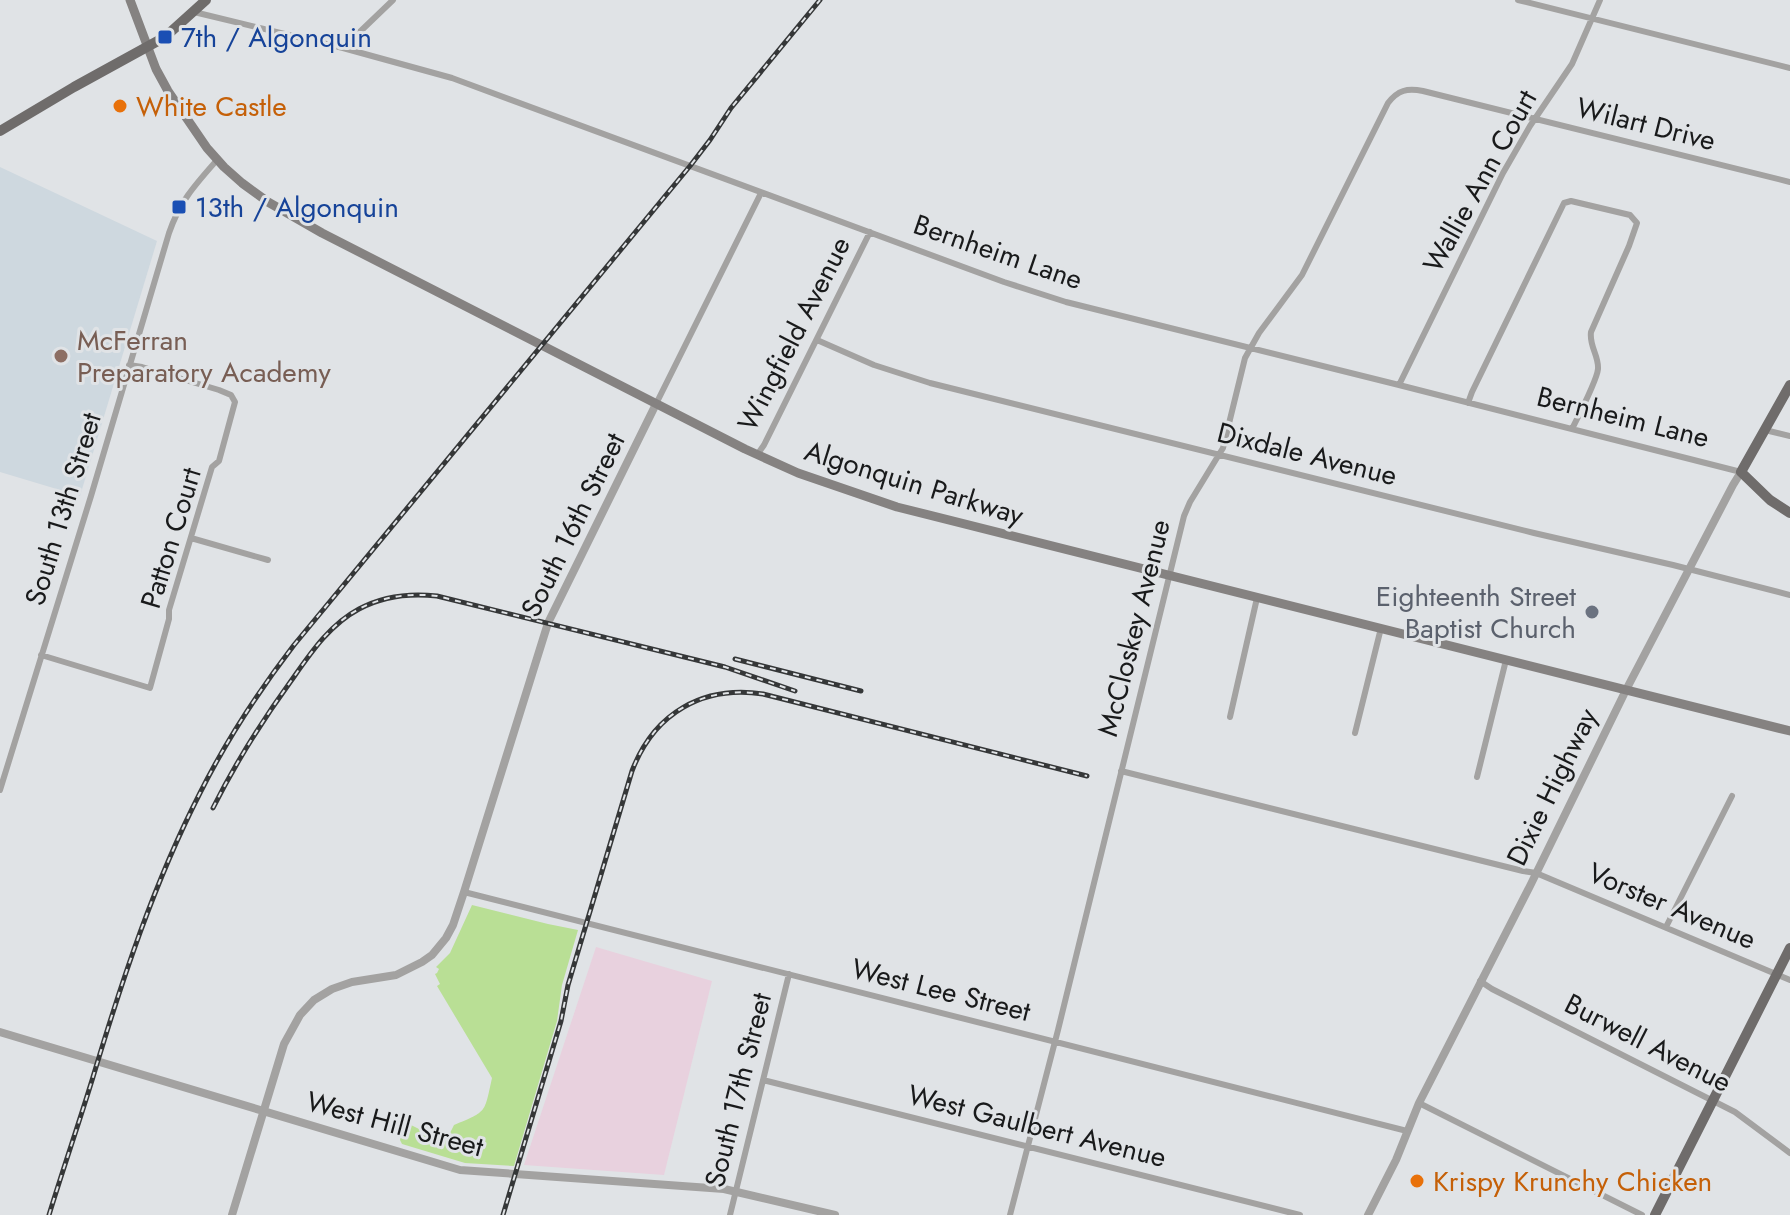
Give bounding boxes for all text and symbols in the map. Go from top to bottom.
place label: 7th / Algonquin [181,17,372,58]
marker: 7th / Algonquin [156,28,174,46]
street label: Wallie Ann Court [1413,82,1547,280]
place label: White Castle [136,86,287,127]
street label: Wilart Drive [1572,87,1720,161]
marker: White Castle [111,97,129,115]
place label: 13th / Algonquin [195,187,399,228]
marker: 13th / Algonquin [170,198,188,216]
street label: Bernheim Lane [908,204,1088,300]
street label: Wingfield Avenue [727,230,861,438]
place label: McFerran Preparatory Academy [77,320,331,393]
marker: McFerran Preparatory Academy [52,347,70,365]
street label: Bernheim Lane [1533,376,1713,458]
street label: South 13th Street [14,407,112,610]
street label: Dixdale Avenue [1213,412,1401,496]
street label: South 16th Street [511,426,635,624]
street label: Algonquin Parkway [800,430,1029,536]
street label: Patton Court [130,462,212,613]
street label: McCloskey Avenue [1087,515,1181,741]
place label: Eighteenth Street Baptist Church [1376,576,1576,649]
marker: Eighteenth Street Baptist Church [1583,603,1601,621]
street label: Dixie Highway [1496,701,1608,873]
street label: Vorster Avenue [1582,852,1762,960]
street label: West Lee Street [847,948,1035,1032]
street label: Burwell Avenue [1557,983,1739,1103]
street label: South 17th Street [694,988,782,1192]
street label: West Gaulbert Avenue [904,1074,1170,1178]
street label: West Hill Street [302,1081,488,1167]
place label: Krispy Krunchy Chicken [1433,1161,1712,1202]
marker: Krispy Krunchy Chicken [1408,1172,1426,1190]

